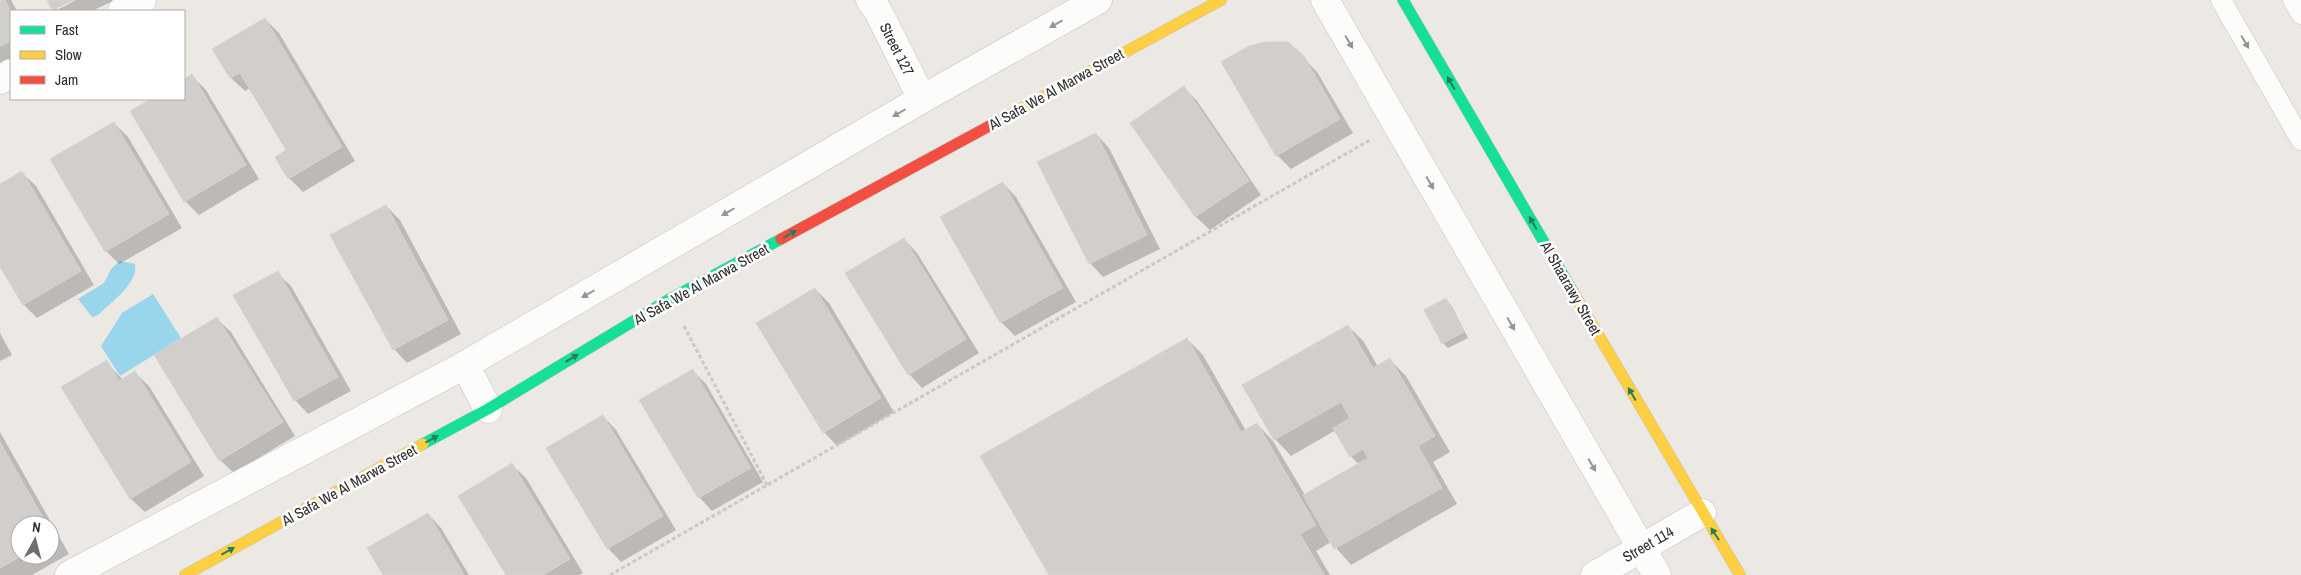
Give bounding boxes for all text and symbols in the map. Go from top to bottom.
legend [10,10,185,100]
text: Fast [55,19,79,40]
street label: Street 127 [875,19,919,79]
one-way arrow [1048,20,1063,28]
one-way arrow [2241,35,2249,50]
one-way arrow [1345,36,1354,49]
street label: Al Safa We Al Marwa Street [984,43,1128,135]
text: Slow [55,44,82,65]
text: Jam [55,69,78,90]
one-way arrow [1447,75,1455,90]
one-way arrow [892,108,906,117]
one-way arrow [1426,176,1434,191]
one-way arrow [721,208,736,216]
one-way arrow [1528,216,1537,230]
one-way arrow [782,230,797,238]
street label: Al Shaarawy Street [1535,236,1607,339]
street label: Al Safa We Al Marwa Street [629,238,773,330]
one-way arrow [581,289,594,298]
one-way arrow [1507,318,1516,331]
one-way arrow [566,353,579,362]
one-way arrow [1628,386,1636,401]
one-way arrow [425,435,439,444]
street label: Al Safa We Al Marwa Street [277,439,421,531]
one-way arrow [1588,458,1597,472]
north arrow [10,515,60,565]
text: N [31,518,42,537]
street label: Street 114 [1619,521,1678,567]
one-way arrow [1710,527,1719,540]
one-way arrow [221,547,235,556]

